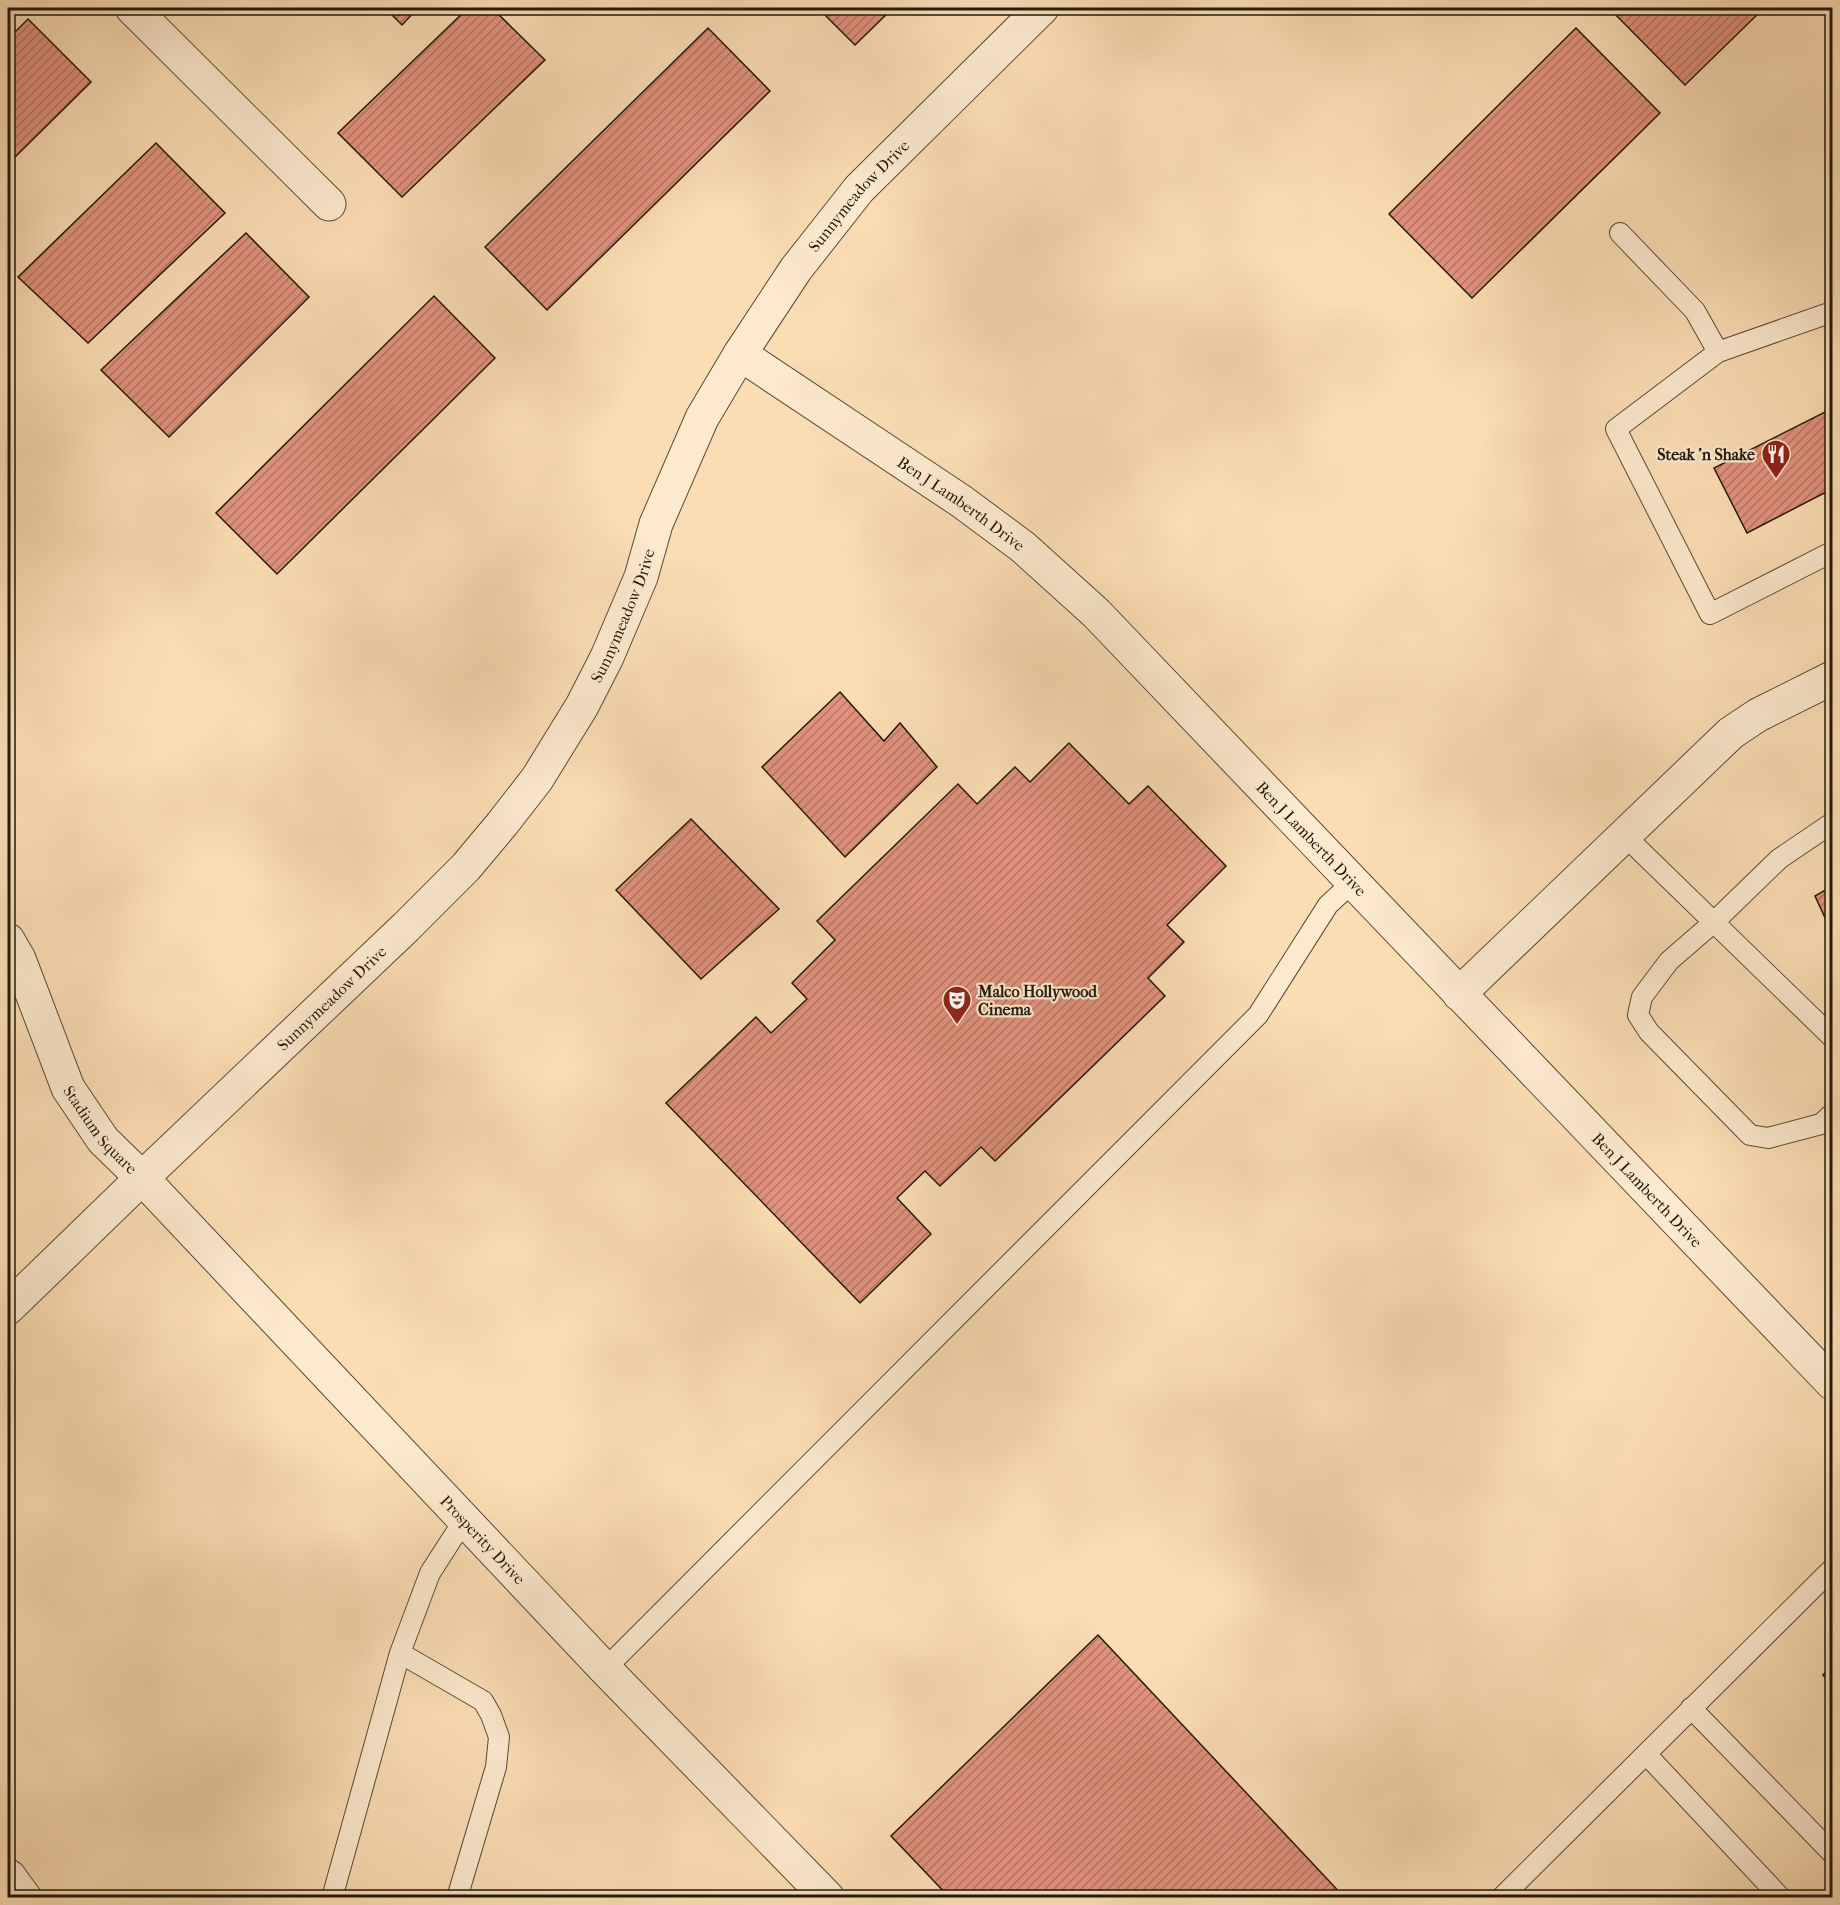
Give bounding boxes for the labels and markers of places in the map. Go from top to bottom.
restaurant icon: Steak 'n Shake [1760,438,1792,480]
place label: Steak 'n Shake [1657,445,1755,464]
place label: Malco Hollywood Cinema [977,982,1098,1019]
theatre icon: Malco Hollywood Cinema [941,984,973,1026]

